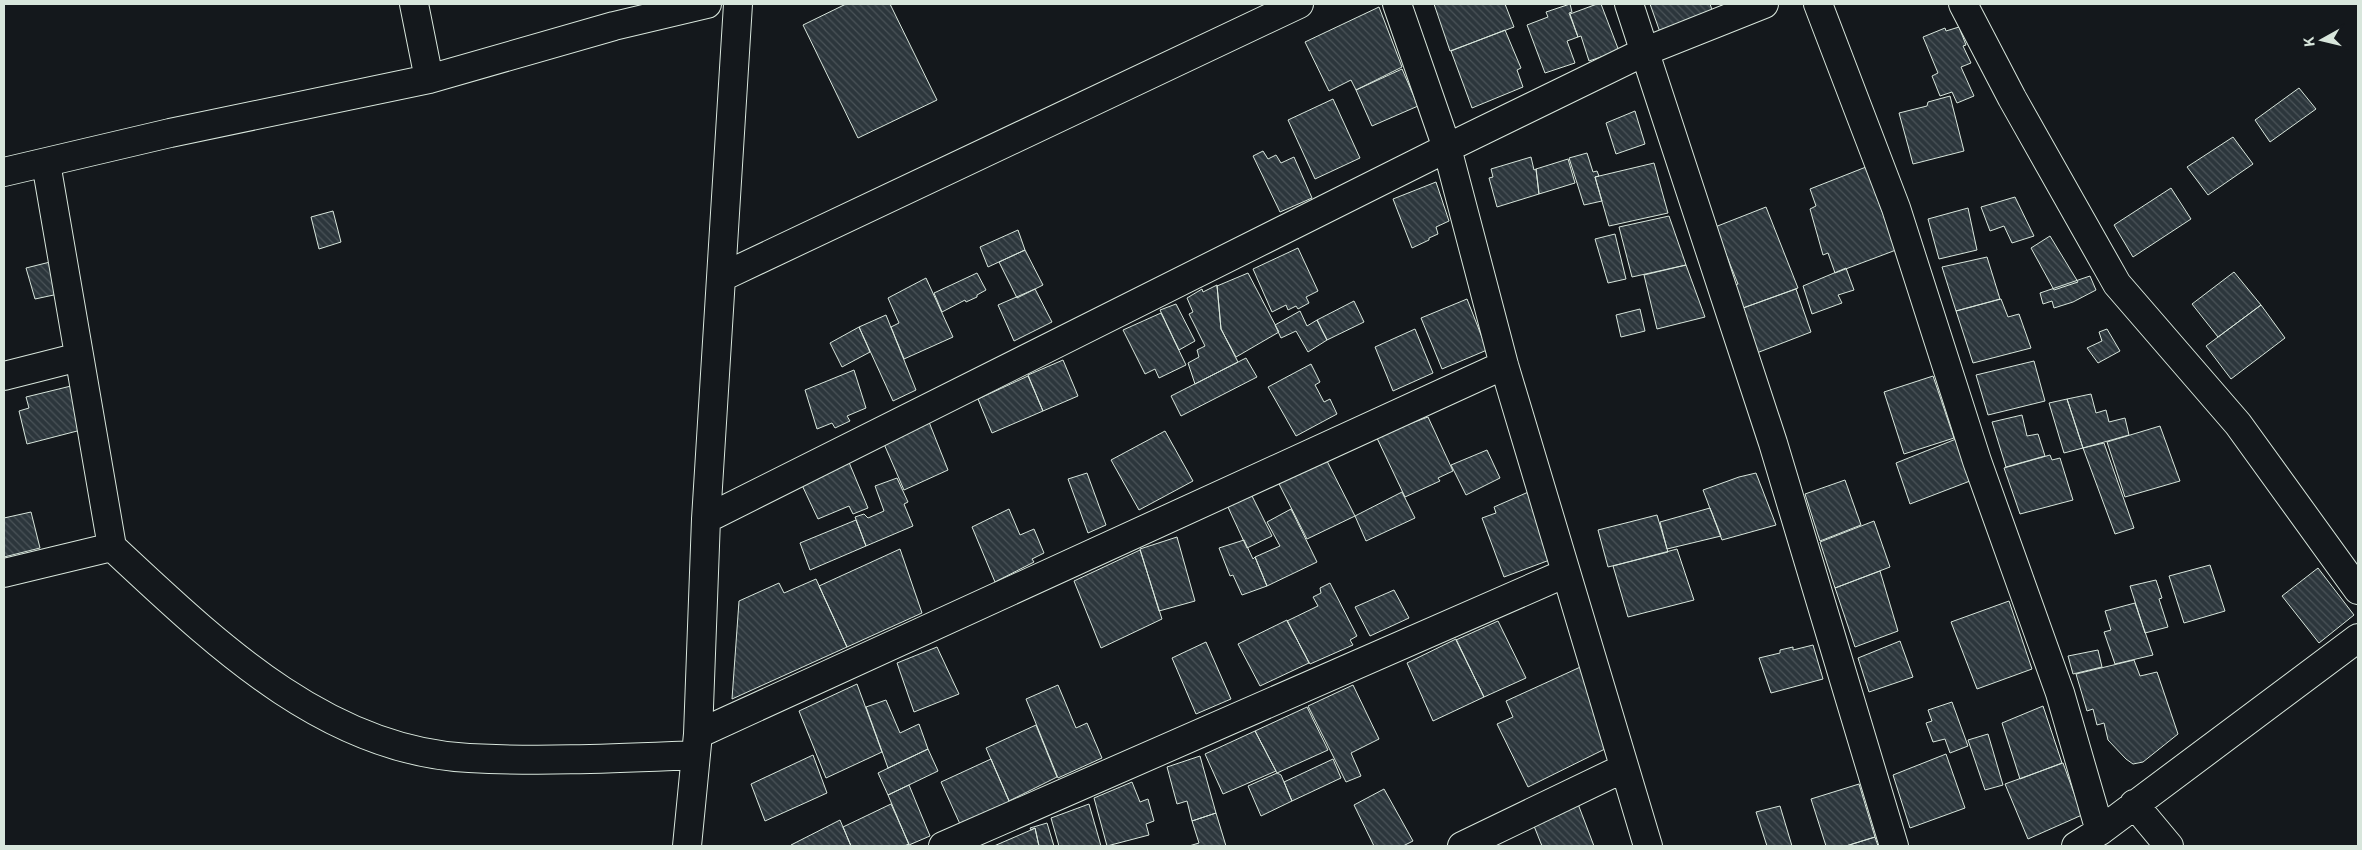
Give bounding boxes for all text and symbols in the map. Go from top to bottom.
north arrow [2297,15,2347,65]
text: K [2301,36,2318,48]

